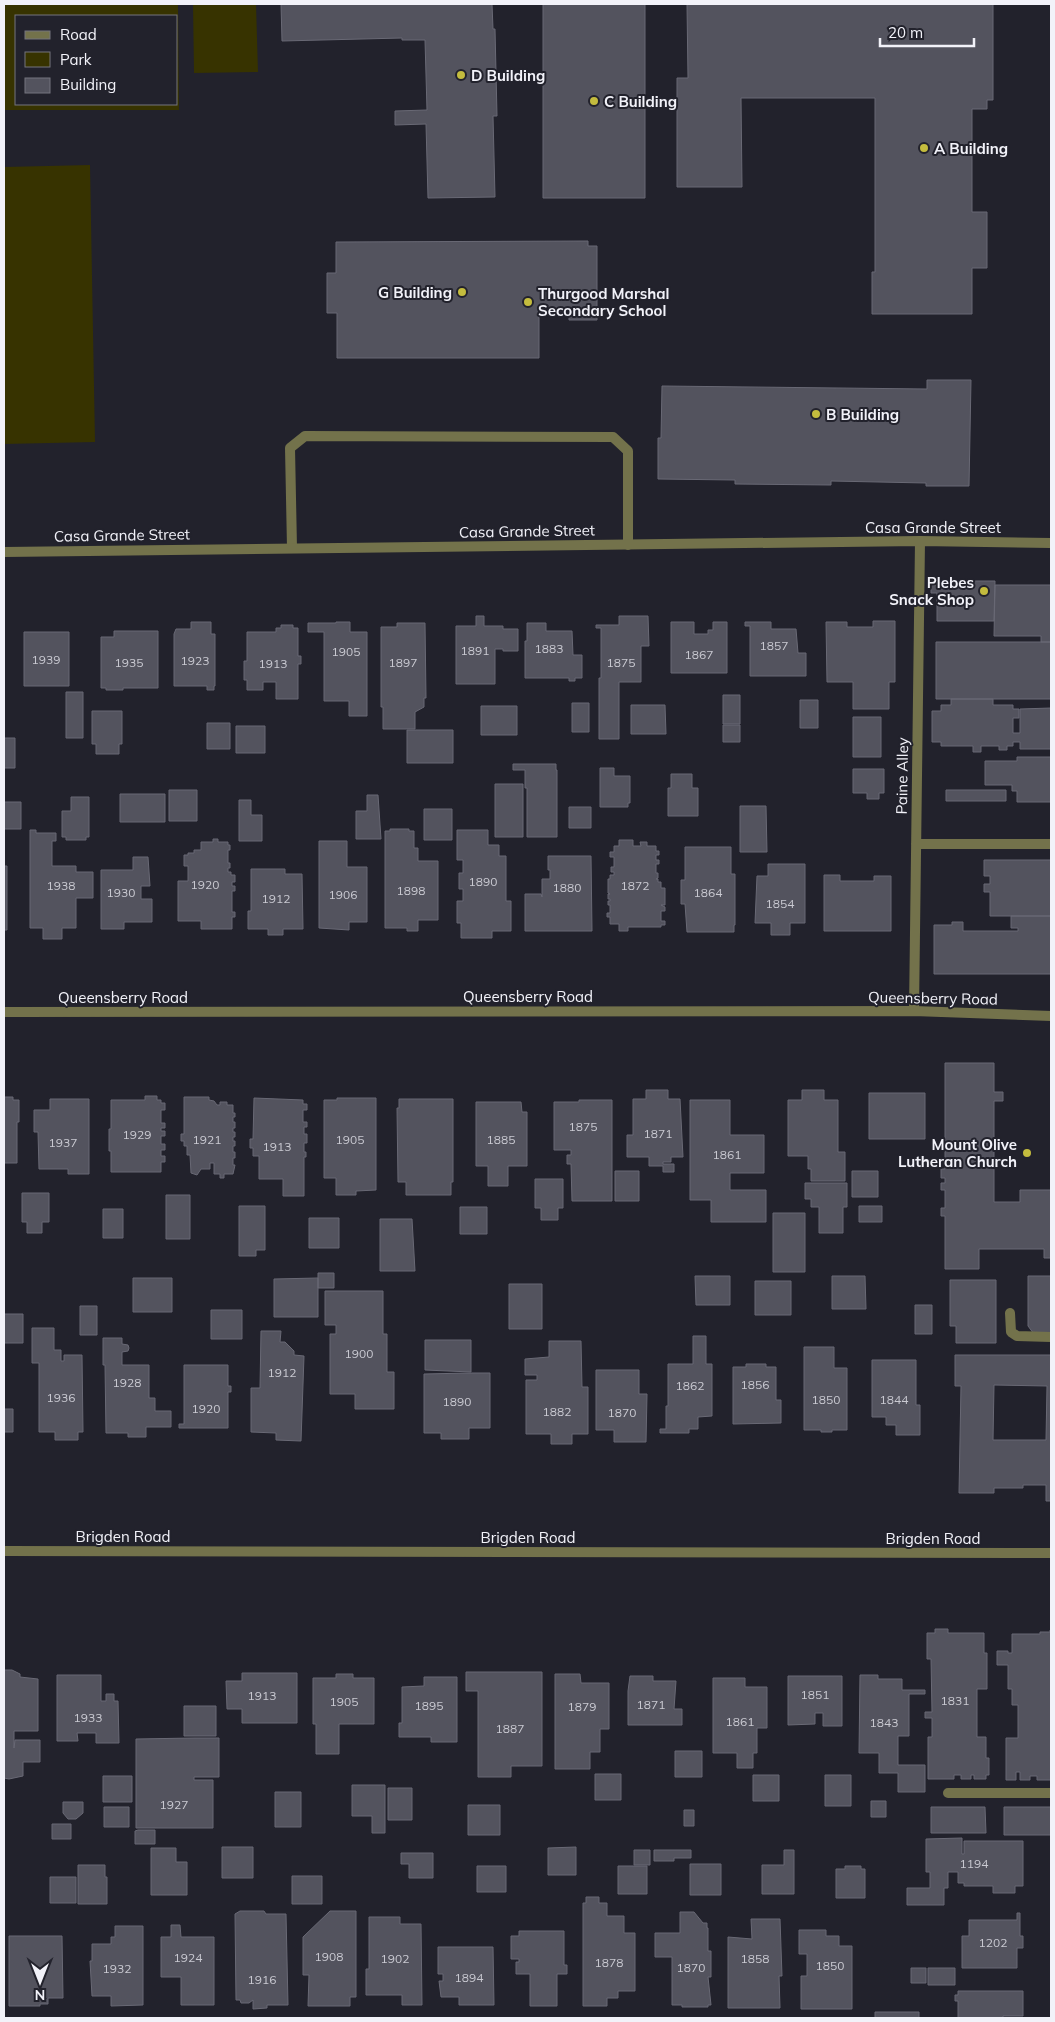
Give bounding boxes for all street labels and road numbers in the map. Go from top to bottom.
street label: Casa Grande Street [865,518,1001,537]
street label: Casa Grande Street [459,520,595,542]
street label: Casa Grande Street [54,524,190,546]
street label: Paine Alley [892,737,912,815]
street label: Queensberry Road [463,987,593,1006]
street label: Queensberry Road [868,987,998,1009]
street label: Queensberry Road [58,988,188,1007]
street label: Brigden Road [76,1527,170,1546]
street label: Brigden Road [481,1528,575,1547]
street label: Brigden Road [886,1529,980,1548]

